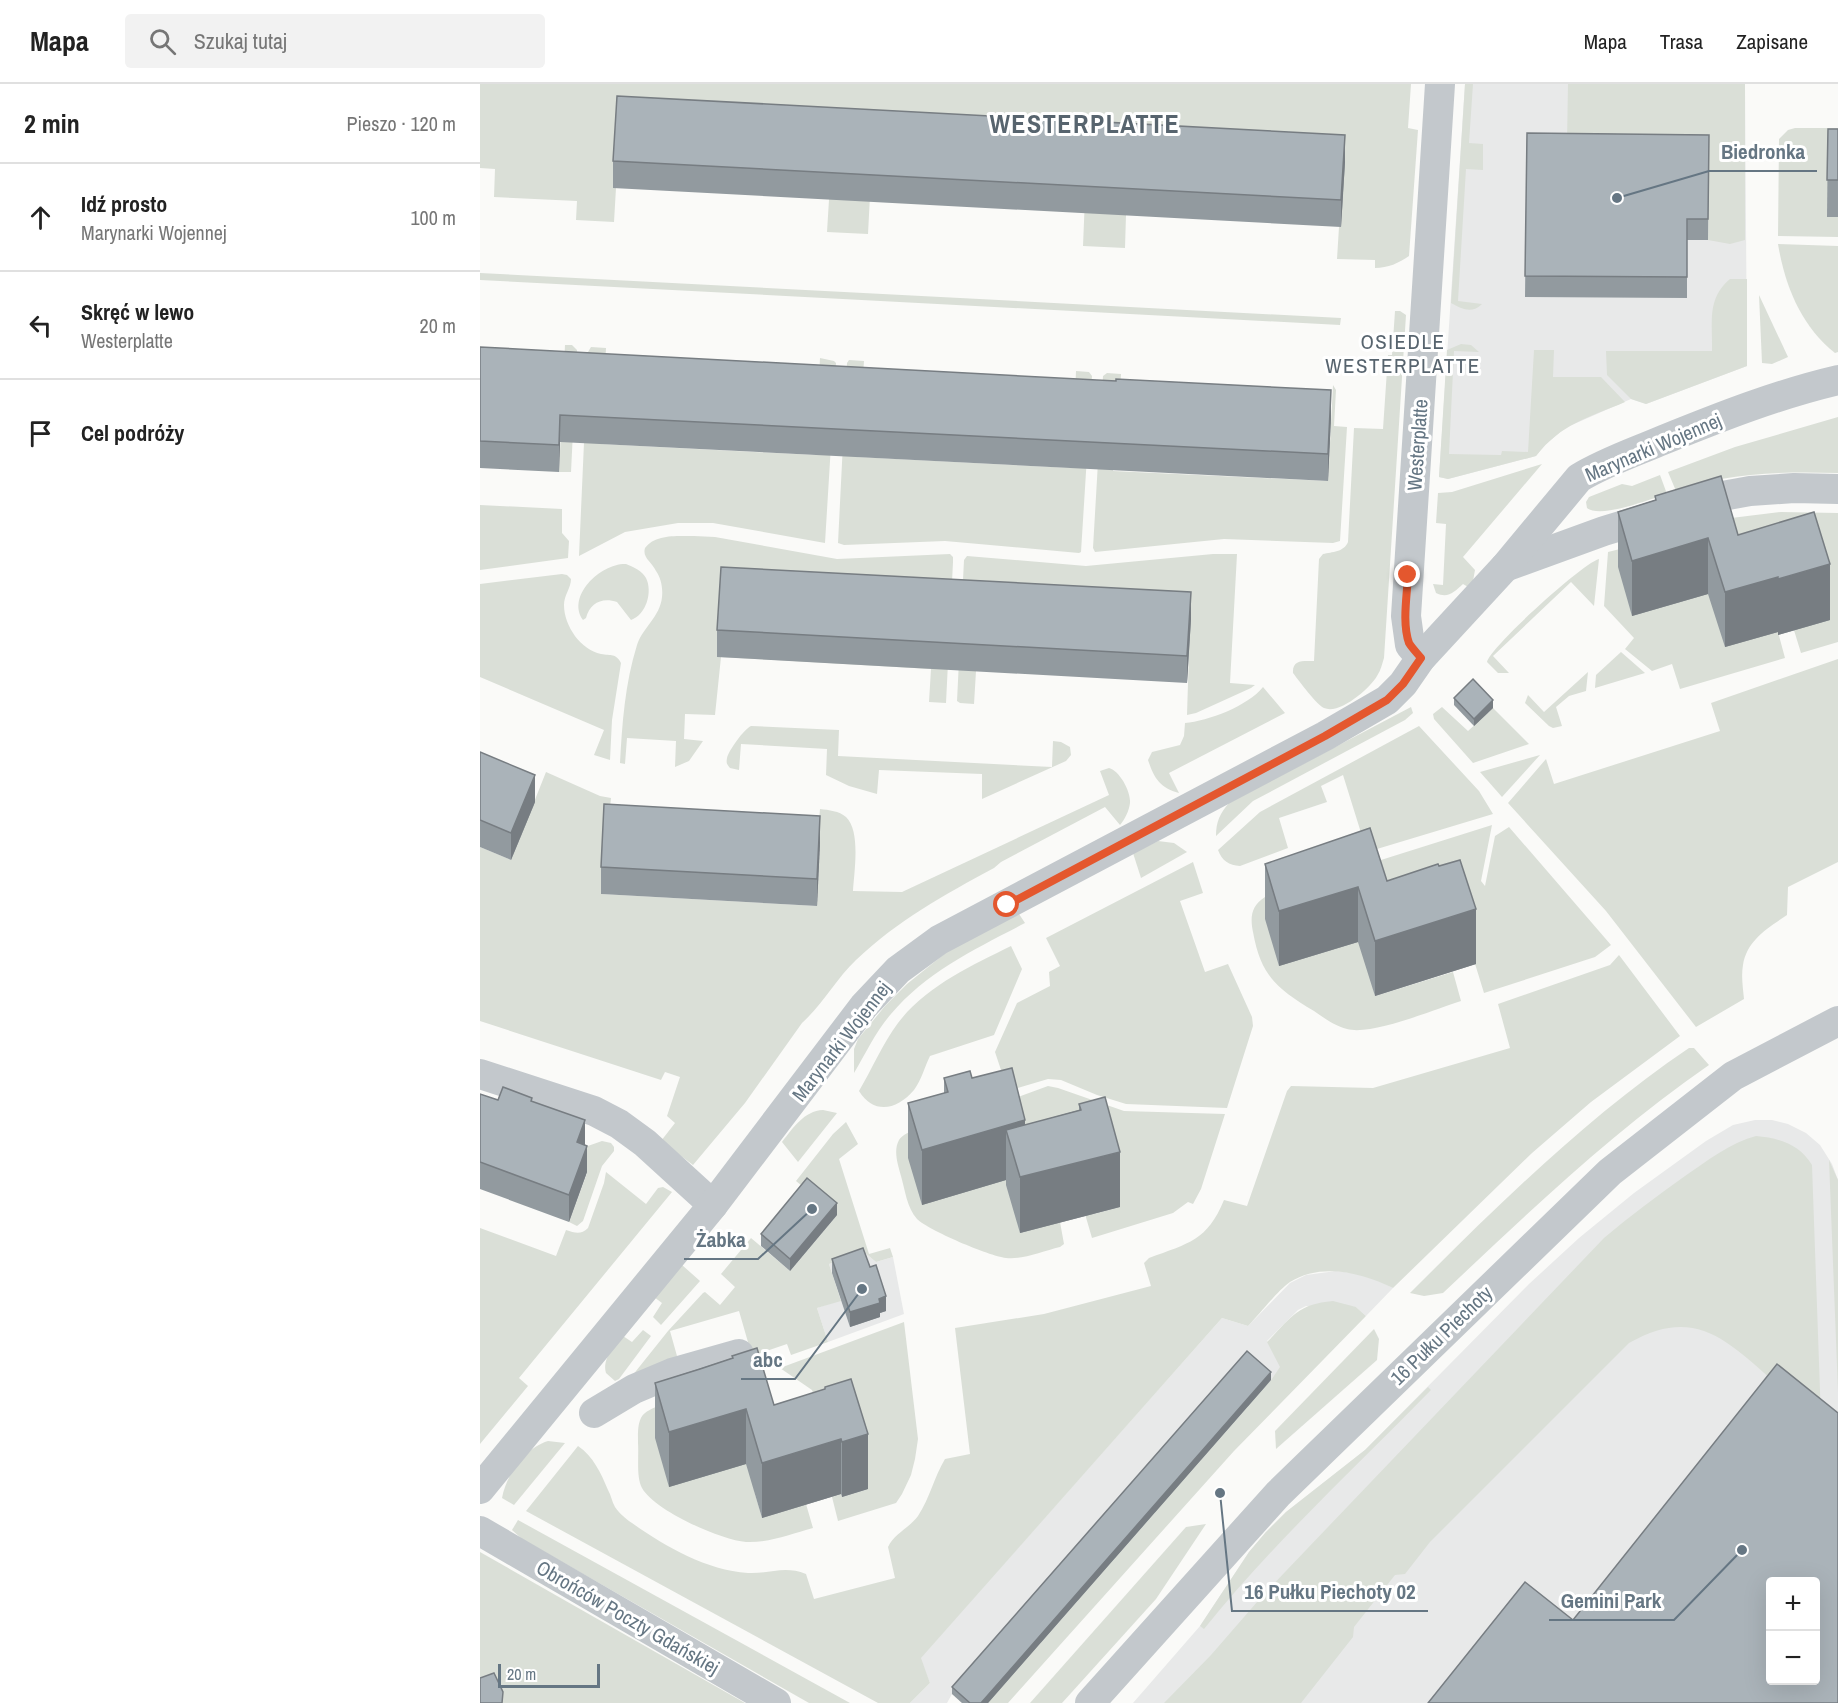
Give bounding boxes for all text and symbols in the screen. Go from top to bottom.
search box [125,14,545,68]
text: Mapa [30,22,89,60]
icon: search [146,25,179,58]
text: Szukaj tutaj [194,26,287,56]
text: Mapa [1584,27,1627,56]
text: Trasa [1660,27,1703,56]
text: Zapisane [1736,27,1808,56]
text: 2 min [24,106,80,141]
district label: WESTERPLATTE [990,106,1180,141]
text: Pieszo · 120 m [347,110,456,137]
callout: Biedronka [1709,132,1817,171]
text: Biedronka [1721,137,1806,166]
text: Idź prosto [81,189,167,219]
icon: ahead [24,201,57,234]
text: 100 m [410,204,456,231]
text: Marynarki Wojennej [81,219,227,246]
text: Skręć w lewo [81,297,194,327]
icon: left [24,309,57,342]
text: 20 m [420,312,456,339]
text: Westerplatte [81,327,173,354]
district label: OSIEDLE WESTERPLATTE [1325,327,1481,380]
street label: Westerplatte [1400,398,1434,492]
street label: Marynarki Wojennej [1581,406,1725,488]
icon: arrive [24,417,57,450]
text: Cel podróży [81,418,184,448]
route end [1394,561,1420,587]
route start [993,891,1019,917]
street label: Marynarki Wojennej [786,975,896,1107]
callout: Żabka [684,1220,758,1259]
text: Żabka [696,1225,746,1254]
street label: 16 Pułku Piechoty [1384,1279,1499,1391]
callout: abc [741,1340,795,1379]
text: abc [753,1345,783,1374]
street label: Obrońców Poczty Gdańskiej [532,1554,724,1680]
callout: 16 Pułku Piechoty 02 [1232,1572,1428,1611]
text: 16 Pułku Piechoty 02 [1244,1577,1416,1606]
map controls [1766,1577,1820,1685]
button: + [1766,1577,1820,1631]
callout: Gemini Park [1549,1581,1674,1620]
text: Gemini Park [1561,1586,1662,1615]
button: − [1766,1631,1820,1685]
scale bar [498,1661,600,1688]
text: 20 m [507,1663,536,1685]

